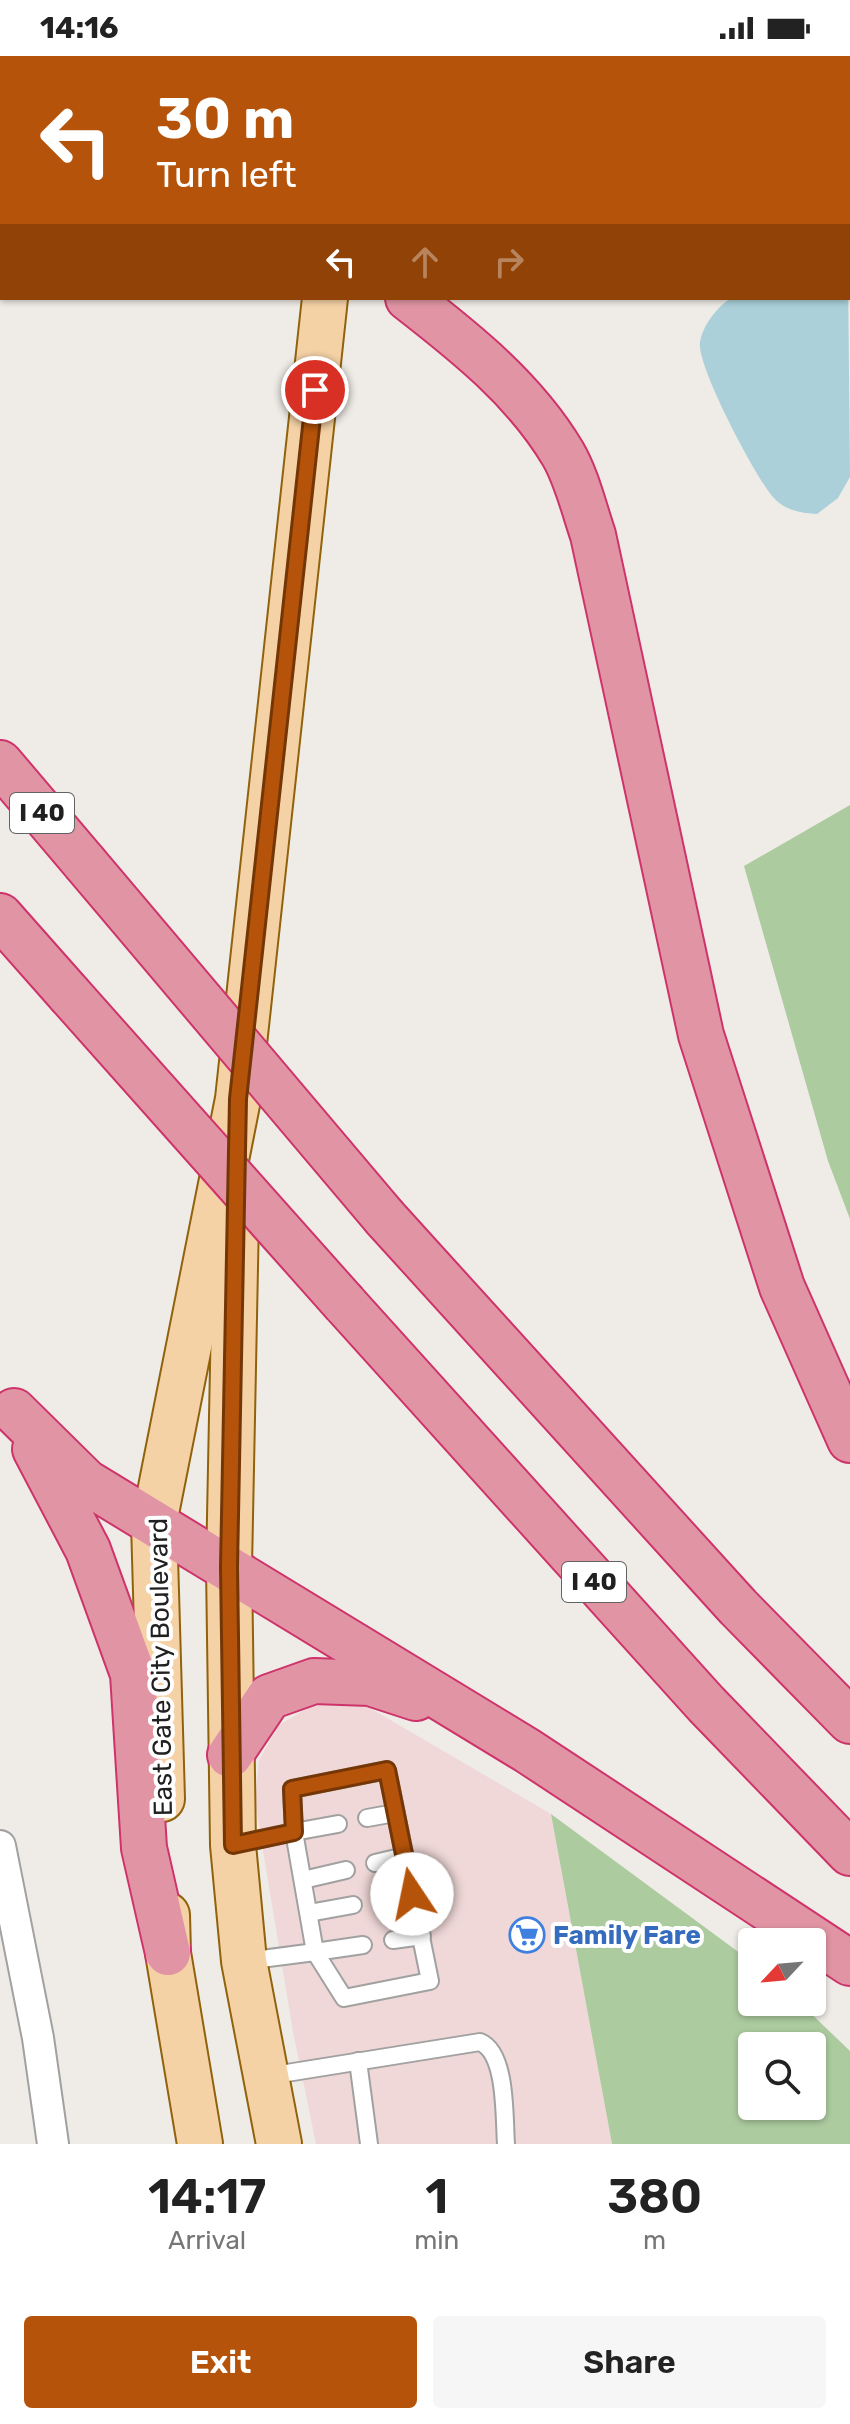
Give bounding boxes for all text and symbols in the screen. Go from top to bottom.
text: 14:16 [40,10,119,46]
text: 30 m [156,86,294,152]
icon: left [24,88,128,192]
text: Turn left [156,153,297,196]
icon: left [319,240,363,284]
icon: ahead [403,240,447,284]
icon: right [487,240,531,284]
pin [281,356,349,424]
icon: arrive [293,368,337,412]
road number: I 40 [10,793,74,833]
street label: East Gate City Boulevard [143,1518,179,1816]
road number: I 40 [562,1562,626,1602]
position arrow [370,1852,454,1936]
supermarket icon: Family Fare [508,1916,546,1954]
place label: Family Fare [553,1920,701,1951]
north arrow [738,1928,826,2016]
map controls [738,1928,826,2120]
button: search [738,2032,826,2120]
text: 14:17 [148,2168,266,2225]
text: 1 [425,2168,448,2225]
text: 380 [607,2168,702,2225]
text: Arrival [168,2225,246,2256]
text: min [414,2225,459,2256]
text: m [643,2225,666,2256]
button: Exit [24,2316,417,2408]
button: Share [433,2316,826,2408]

